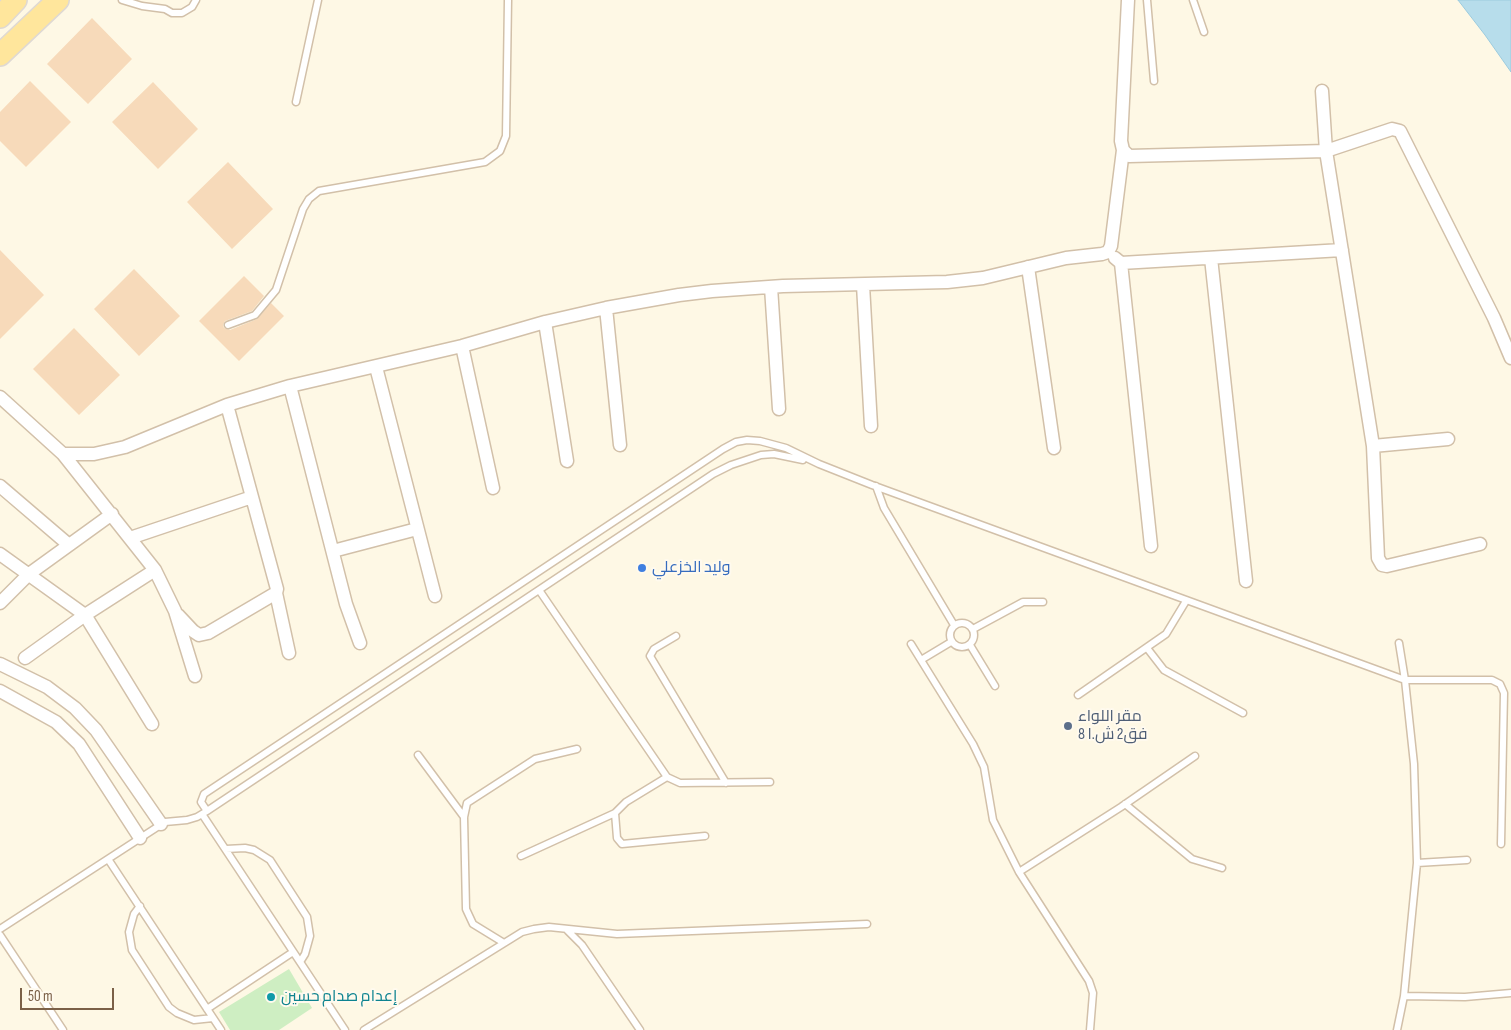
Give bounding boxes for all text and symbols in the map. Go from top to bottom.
place label: وليد الخزعلي [652,558,730,578]
marker: وليد الخزعلي [636,562,648,574]
place label: مقر اللواء 8 فق2 ش.ا [1078,707,1147,745]
marker: مقر اللواء 8 فق2 ش.ا [1062,720,1074,732]
scale bar [22,978,116,1010]
text: 50 m [28,987,53,1006]
place label: إعدام صدام حسين [281,987,397,1007]
marker: إعدام صدام حسين [265,991,277,1003]

